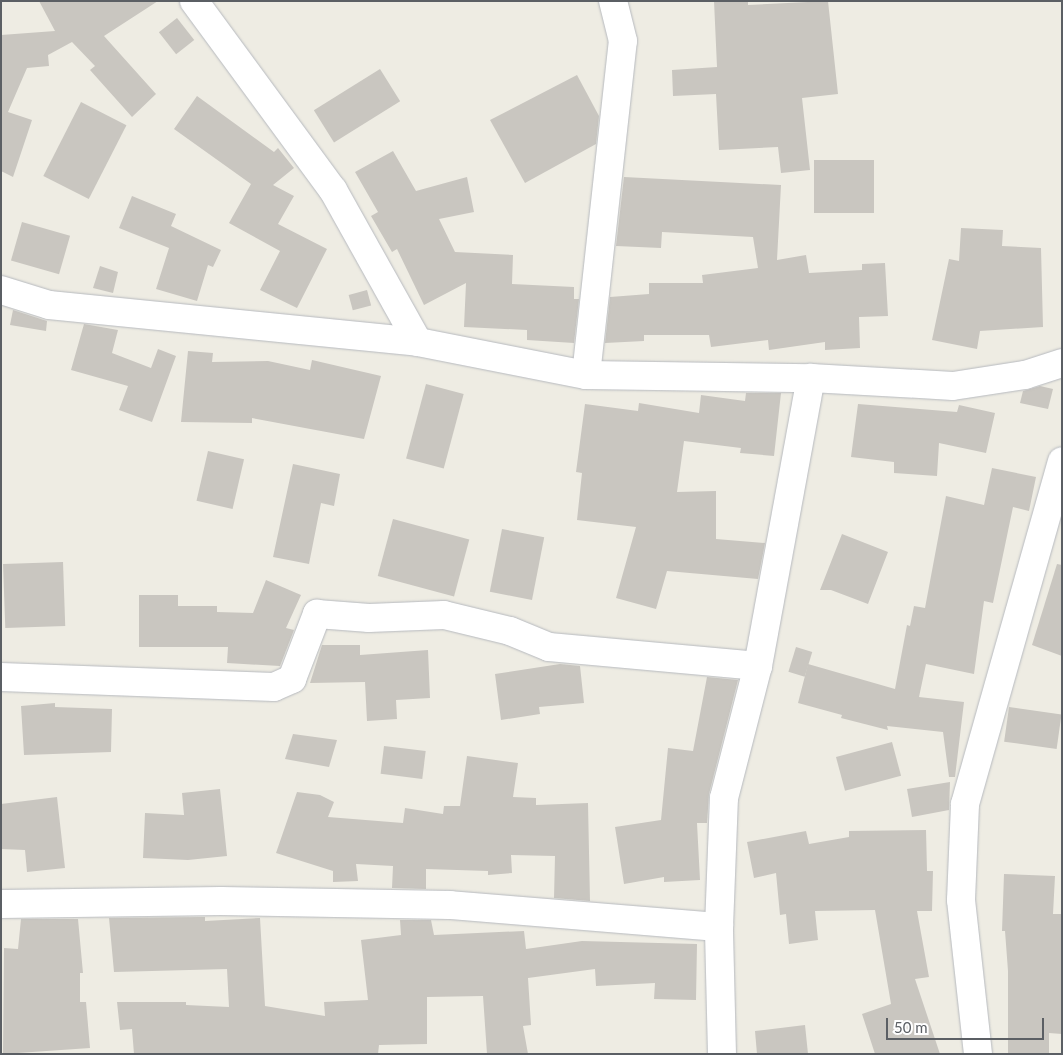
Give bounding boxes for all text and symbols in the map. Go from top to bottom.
scale bar [888,1008,1046,1040]
text: 50 m [894,1018,928,1036]

